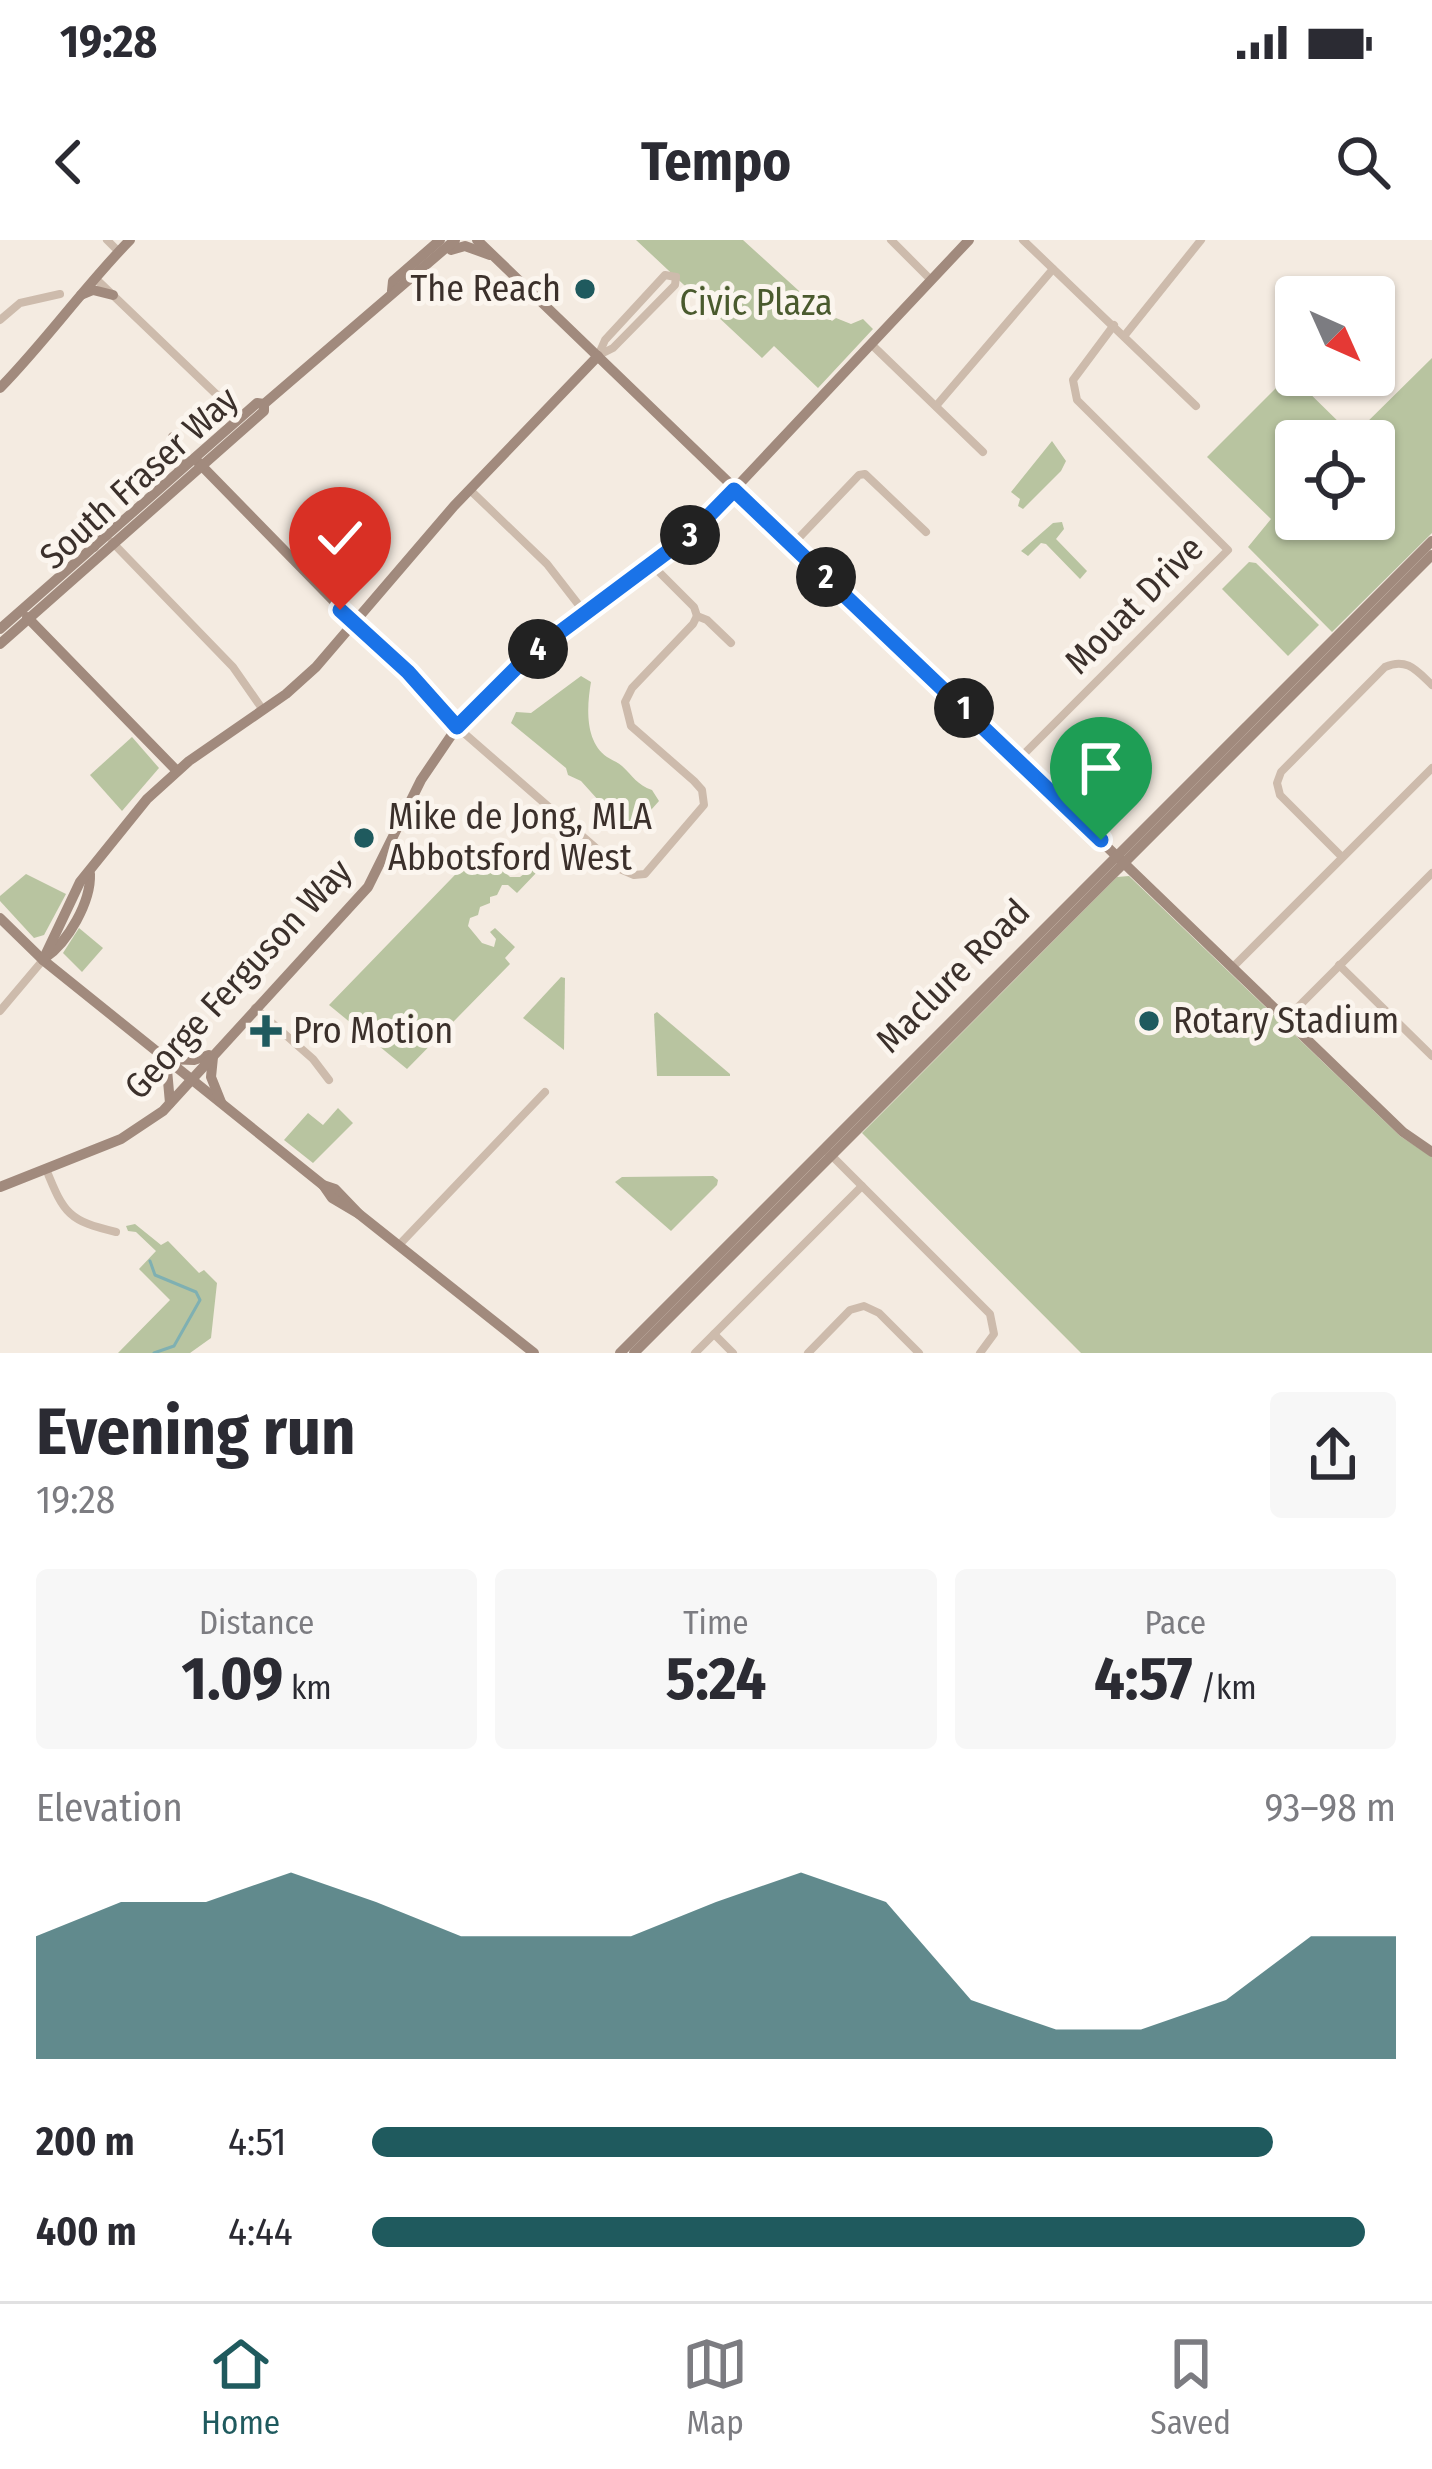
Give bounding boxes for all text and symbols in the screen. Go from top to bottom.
text: 19:28 [60,15,157,69]
icon: back [36,129,102,195]
icon: search [1330,129,1396,195]
text: Tempo [641,130,791,194]
place label: The Reach [411,267,561,311]
marker: The Reach [572,276,598,302]
north arrow [1275,276,1395,396]
map controls [1275,276,1395,540]
park label: Civic Plaza [679,281,833,325]
street label: South Fraser Way [31,378,247,578]
button: locate [1275,420,1395,540]
pin [289,487,391,610]
icon: check [307,505,373,571]
pin: 3 [660,505,720,565]
text: 3 [682,515,698,555]
street label: Mouat Drive [1056,527,1212,683]
pin: 2 [796,547,856,607]
text: 2 [818,557,834,597]
pin: 4 [508,619,568,679]
text: 4 [530,629,546,669]
pin: 1 [934,678,994,738]
text: 1 [957,688,971,728]
pin [1050,717,1152,840]
icon: arrive [1068,735,1134,801]
place label: Mike de Jong, MLA Abbotsford West [388,795,652,880]
marker: Mike de Jong, MLA Abbotsford West [351,825,377,851]
street label: George Ferguson Way [115,850,361,1108]
street label: Maclure Road [867,890,1039,1062]
place label: Rotary Stadium [1173,999,1399,1043]
marker: Rotary Stadium [1136,1008,1162,1034]
place label: Pro Motion [293,1009,453,1053]
marker: Pro Motion [250,1015,282,1047]
text: Evening run [36,1392,356,1471]
button: share [1270,1392,1396,1518]
text: 19:28 [36,1477,115,1523]
text: Distance [199,1603,314,1643]
text: Time [683,1603,749,1643]
text: Pace [1145,1603,1206,1643]
text: 1.09 [182,1643,283,1715]
text: 5:24 [666,1643,766,1715]
text: 4:57 [1094,1643,1193,1715]
text: km [283,1668,332,1708]
text: /km [1193,1668,1257,1708]
text: Elevation [36,1785,183,1831]
text: 93–98 m [1265,1785,1396,1831]
text: 200 m [36,2119,135,2165]
text: 4:51 [228,2119,287,2165]
text: 400 m [36,2209,137,2255]
text: 4:44 [228,2209,293,2255]
tab: Home [201,2331,280,2443]
tab: Map [682,2331,748,2443]
tab: Saved [1150,2331,1231,2443]

